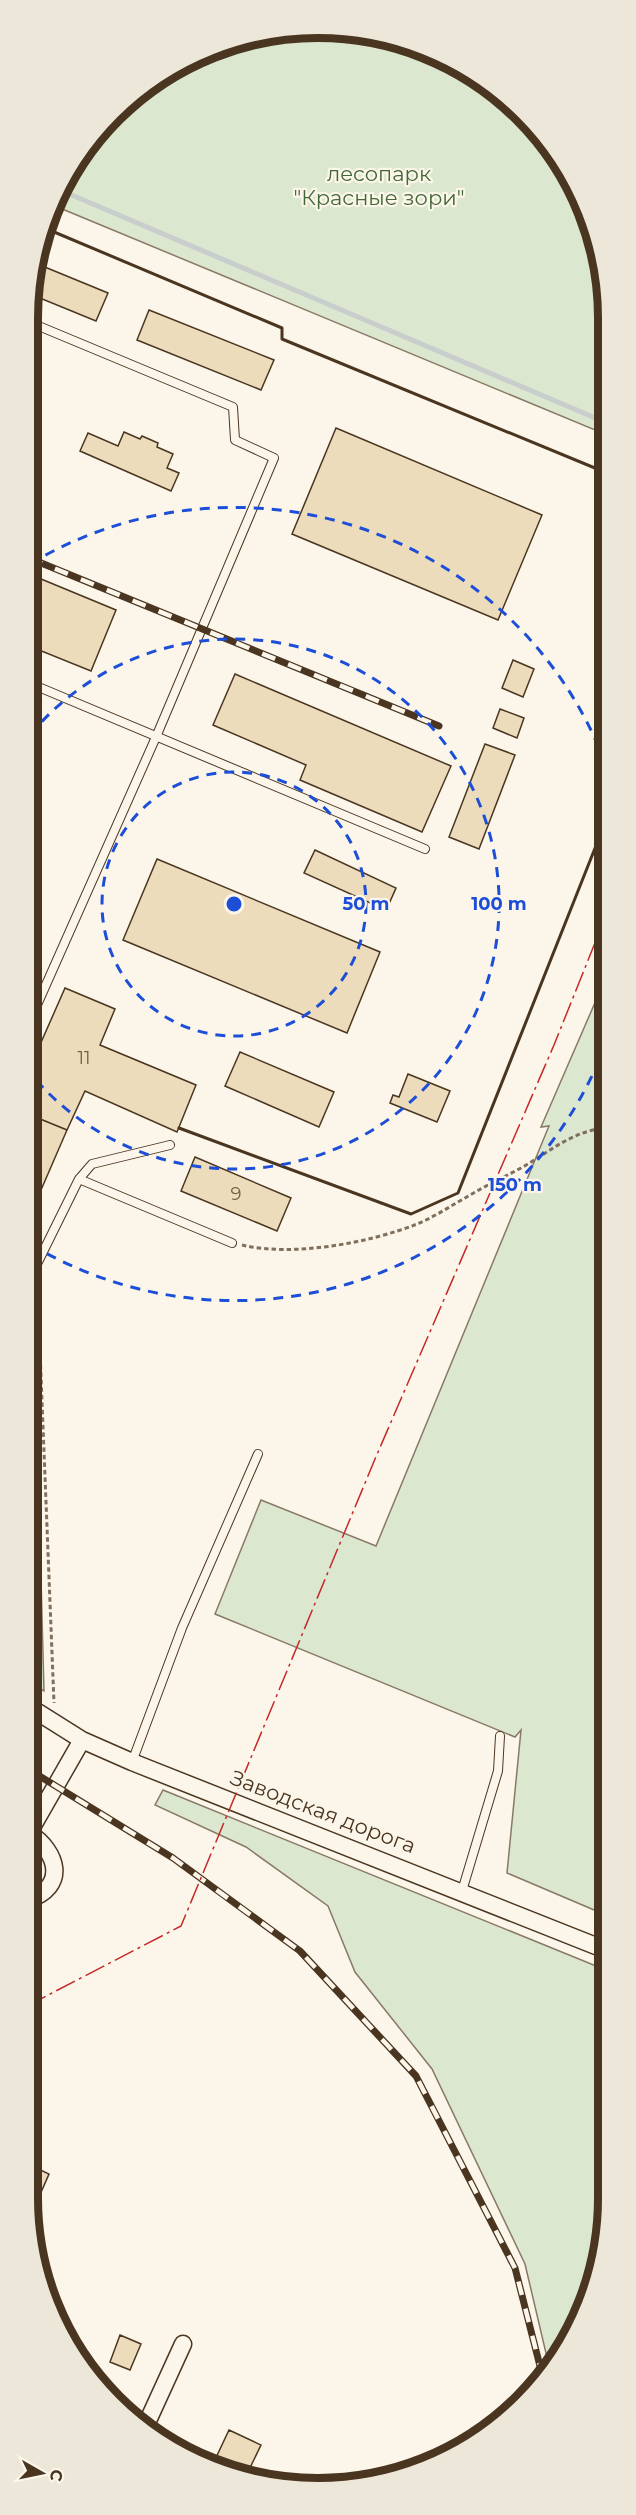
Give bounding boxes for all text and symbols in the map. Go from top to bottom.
park label: лесопарк "Красные зори" [293,161,465,210]
text: 50 m [343,893,389,915]
text: 100 m [471,893,527,915]
centre of rings [224,894,244,914]
house number: 11 [78,1047,91,1069]
text: 150 m [488,1174,542,1196]
house number: 9 [231,1183,242,1205]
street label: Заводская дорога [227,1765,419,1858]
north arrow [12,2443,72,2503]
text: С [46,2468,67,2483]

